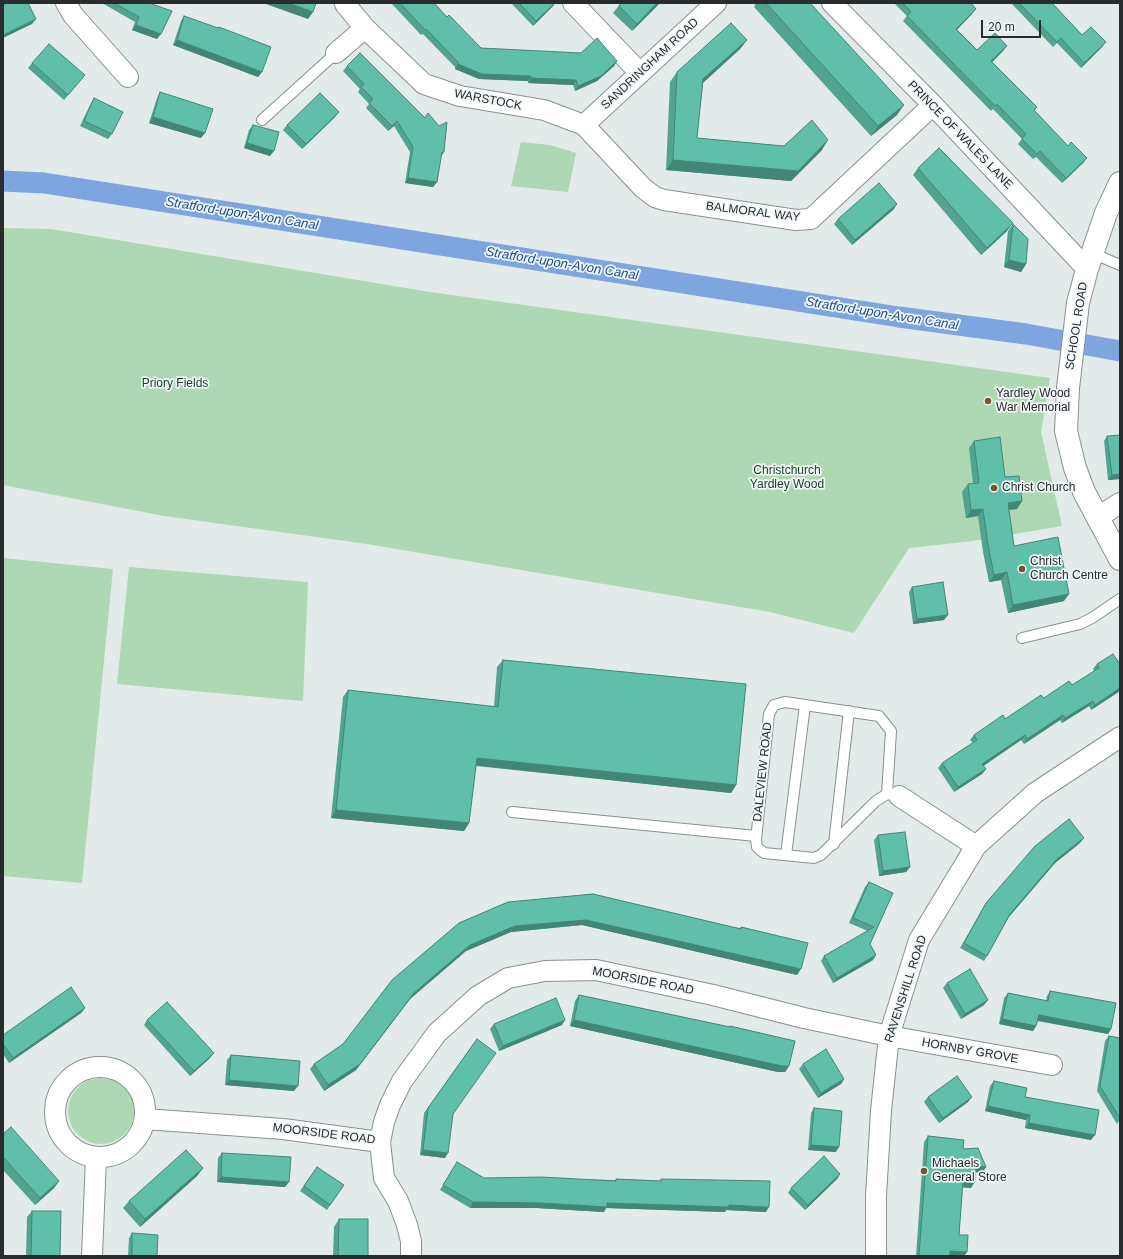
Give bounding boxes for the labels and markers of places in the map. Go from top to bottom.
place label: Yardley Wood War Memorial [996,387,1070,415]
marker: Yardley Wood War Memorial [983,396,993,406]
place label: Christ Church [1002,481,1075,495]
marker: Christ Church [989,483,999,493]
place label: Christ Church Centre [1030,555,1108,583]
marker: Christ Church Centre [1017,564,1027,574]
place label: Michaels General Store [932,1157,1007,1185]
marker: Michaels General Store [919,1166,929,1176]

